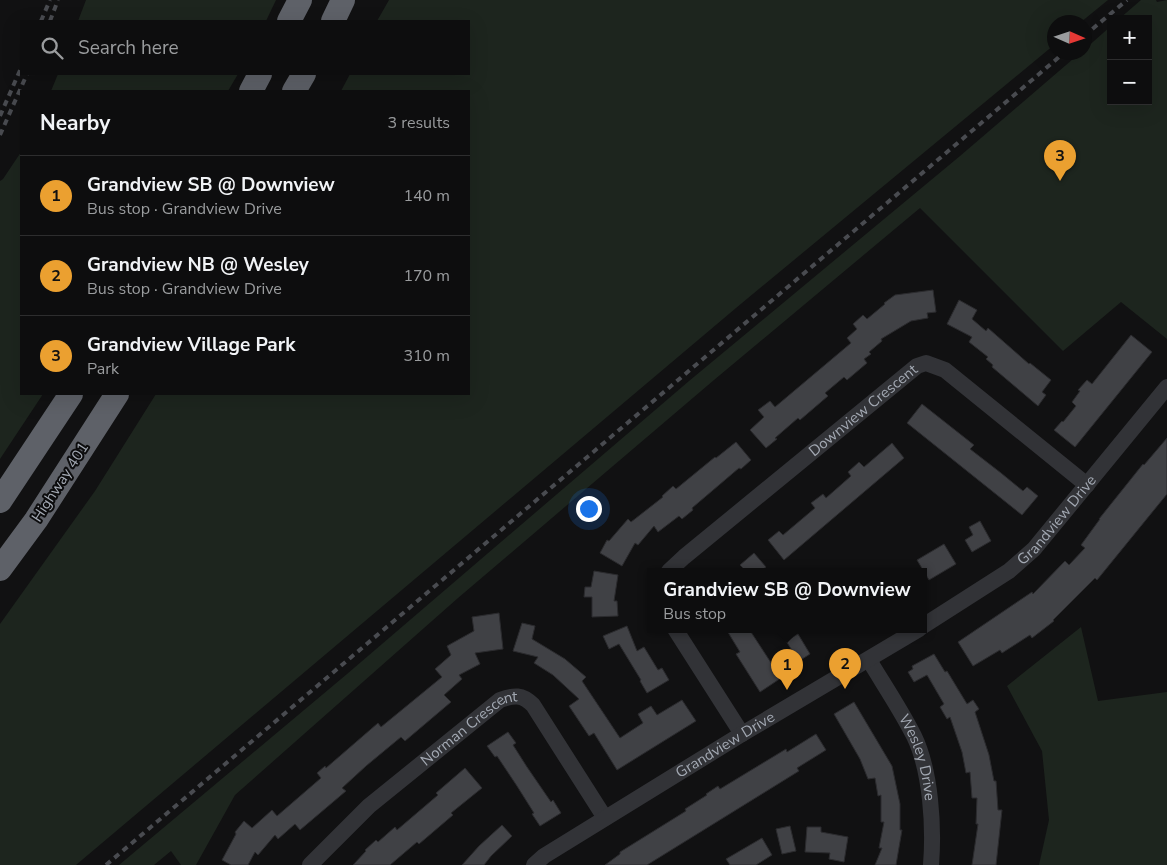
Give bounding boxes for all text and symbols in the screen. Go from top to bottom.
north arrow [1047,15,1092,60]
map controls [1107,15,1152,105]
button: + [1107,15,1152,60]
search box [20,20,470,75]
icon: search [38,34,66,62]
text: Search here [78,35,179,61]
button: − [1107,60,1152,105]
text: Nearby [40,109,110,137]
text: 3 results [388,112,450,134]
pin: 3 [1044,140,1076,181]
text: Grandview SB @ Downview [87,172,335,198]
text: 1 [51,185,61,207]
text: 140 m [403,185,450,207]
text: Bus stop · Grandview Drive [87,198,282,220]
text: Grandview NB @ Wesley [87,252,309,278]
text: 2 [51,265,61,287]
text: 170 m [403,265,450,287]
text: Bus stop · Grandview Drive [87,278,282,300]
text: Grandview Village Park [87,332,295,358]
text: 3 [51,345,61,367]
text: 310 m [403,345,450,367]
text: Park [87,358,119,380]
street label: Downview Crescent [804,359,922,461]
street label: Highway 401 [27,438,93,526]
street label: Grandview Drive [1013,471,1101,570]
your location [576,496,602,522]
popup [647,568,927,633]
text: Grandview SB @ Downview [663,577,911,603]
text: Bus stop [663,603,726,625]
pin: 2 [829,648,861,689]
pin: 1 [771,649,803,690]
street label: Norman Crescent [416,686,518,770]
street label: Grandview Drive [672,707,778,783]
street label: Wesley Drive [894,710,940,802]

